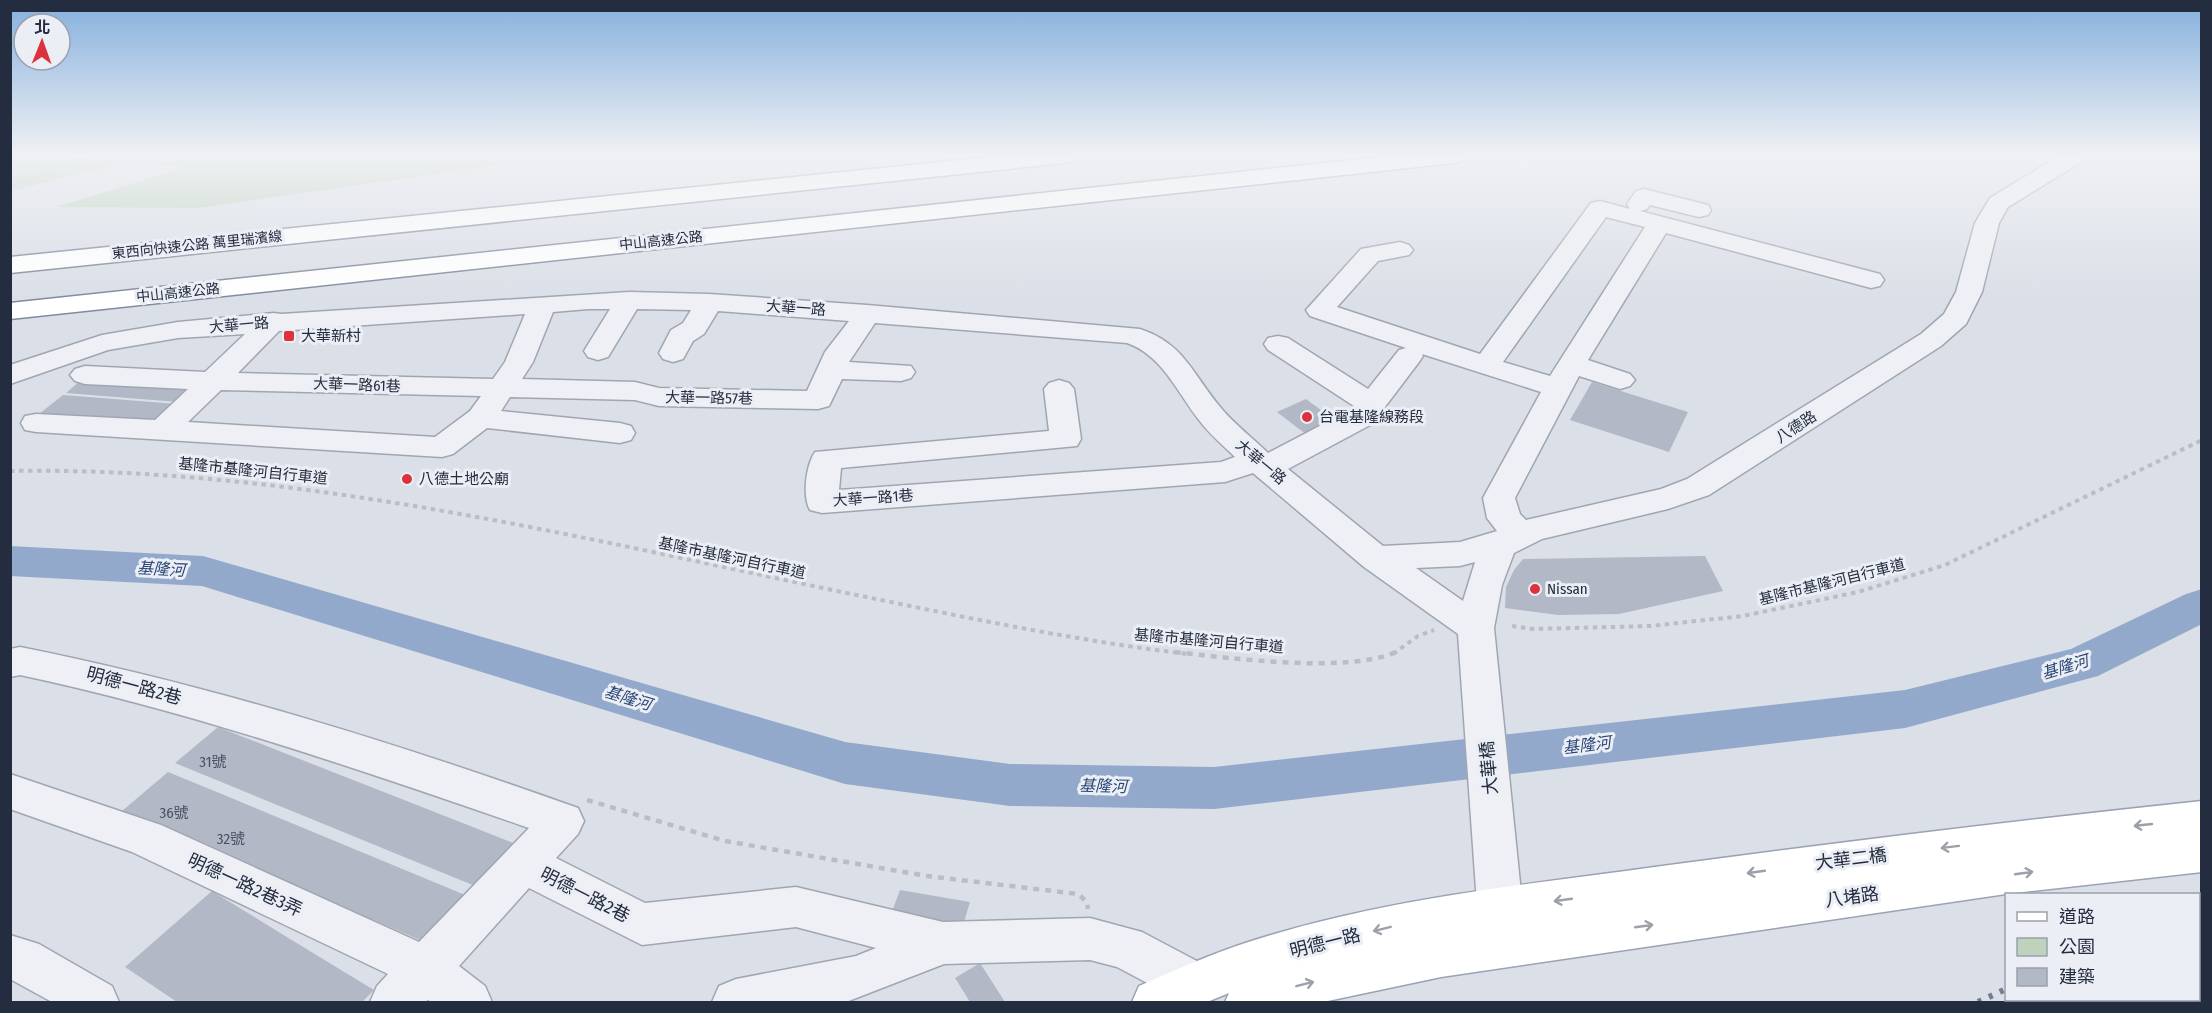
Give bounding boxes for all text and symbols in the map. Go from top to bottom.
north arrow [12,12,72,72]
text: 北 [34,18,50,37]
street label: 東西向快速公路 萬里瑞濱線 [111,228,283,262]
street label: 中山高速公路 [618,228,704,254]
street label: 中山高速公路 [135,280,221,306]
street label: 大華一路 [765,297,827,319]
street label: 大華一路 [208,313,270,337]
place label: 大華新村 [301,327,361,345]
marker: 大華新村 [282,329,296,343]
street label: 大華一路61巷 [313,374,401,396]
street label: 大華一路57巷 [665,388,753,408]
street label: 八德路 [1772,407,1820,447]
place label: 台電基隆線務段 [1319,408,1424,426]
marker: 台電基隆線務段 [1300,410,1314,424]
street label: 大華一路 [1232,436,1290,488]
street label: 基隆市基隆河自行車道 [177,454,329,488]
place label: 八德土地公廟 [419,470,509,488]
marker: 八德土地公廟 [400,472,414,486]
street label: 大華一路1巷 [832,486,914,510]
street label: 基隆市基隆河自行車道 [657,534,807,582]
street label: 基隆市基隆河自行車道 [1757,555,1907,609]
water label: 基隆河 [137,558,188,580]
place label: Nissan [1547,580,1588,598]
marker: Nissan [1528,582,1542,596]
street label: 基隆市基隆河自行車道 [1133,625,1285,657]
water label: 基隆河 [2039,650,2094,683]
street label: 明德一路2巷 [84,663,184,709]
water label: 基隆河 [602,682,657,715]
water label: 基隆河 [1562,732,1615,757]
street label: 大華橋 [1476,740,1502,796]
house number: 31號 [199,753,227,771]
water label: 基隆河 [1079,776,1130,796]
house number: 36號 [159,804,189,822]
one-way arrow [2134,820,2154,831]
house number: 32號 [217,830,245,848]
one-way arrow [1940,842,1960,853]
street label: 大華二橋 [1814,844,1888,874]
street label: 明德一路2巷3弄 [184,849,306,921]
street label: 明德一路2巷 [536,863,634,927]
one-way arrow [1747,866,1767,877]
one-way arrow [2014,868,2033,879]
street label: 八堵路 [1824,882,1880,912]
legend [2005,893,2200,1001]
one-way arrow [1554,894,1574,905]
text: 道路 [2059,906,2095,928]
one-way arrow [1633,921,1653,932]
one-way arrow [1373,923,1392,935]
street label: 明德一路 [1287,924,1363,962]
text: 公園 [2059,936,2095,958]
text: 建築 [2059,966,2095,988]
one-way arrow [1295,978,1314,989]

